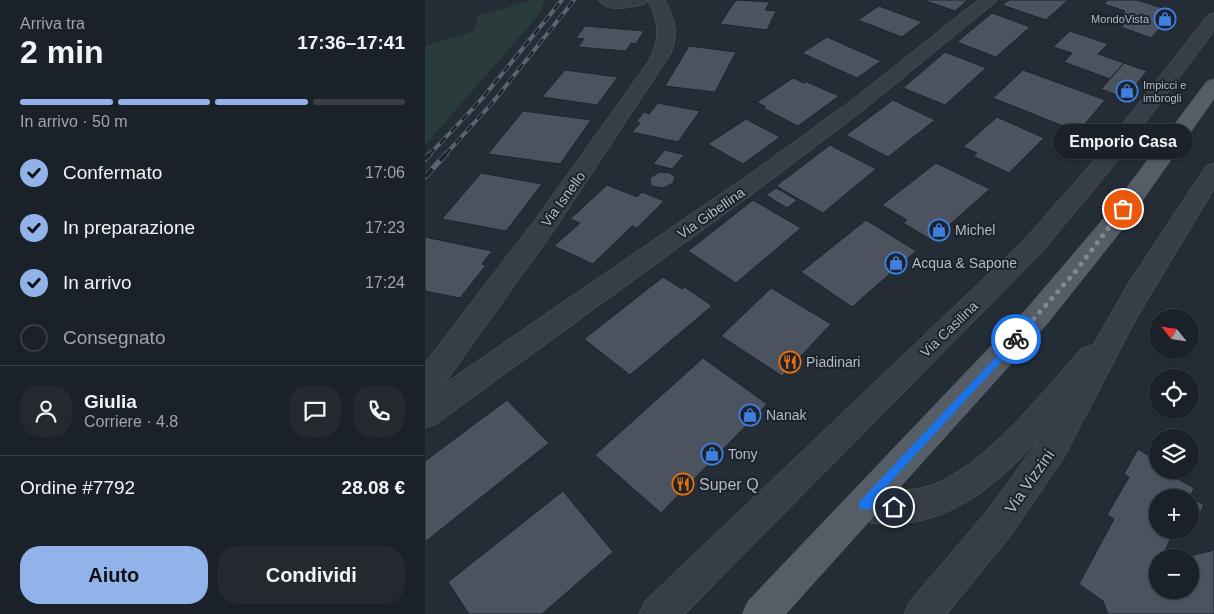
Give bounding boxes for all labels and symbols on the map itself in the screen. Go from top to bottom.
shop icon: MondoVista [1153,7,1177,31]
place label: MondoVista [1091,13,1150,25]
shop icon: Impicci e imbrogli [1115,79,1139,103]
place label: Impicci e imbrogli [1143,79,1186,104]
callout: Emporio Casa [1053,124,1193,159]
street label: Via Isnello [538,168,589,230]
street label: Via Gibellina [674,184,748,242]
pin [1102,188,1144,230]
shop icon: Michel [927,218,951,242]
place label: Michel [955,222,995,238]
shop icon: Acqua & Sapone [884,251,908,275]
place label: Acqua & Sapone [912,255,1017,271]
street label: Via Casilina [917,298,981,360]
north arrow [1149,309,1199,359]
courier [991,314,1041,364]
restaurant icon: Piadinari [778,350,802,374]
place label: Piadinari [806,354,860,370]
shop icon: Nanak [738,403,762,427]
place label: Nanak [766,407,807,423]
shop icon: Tony [700,442,724,466]
place label: Tony [728,446,758,462]
street label: Via Vizzini [1001,446,1057,516]
restaurant icon: Super Q [671,472,695,496]
place label: Super Q [699,476,759,493]
pin [873,486,915,528]

